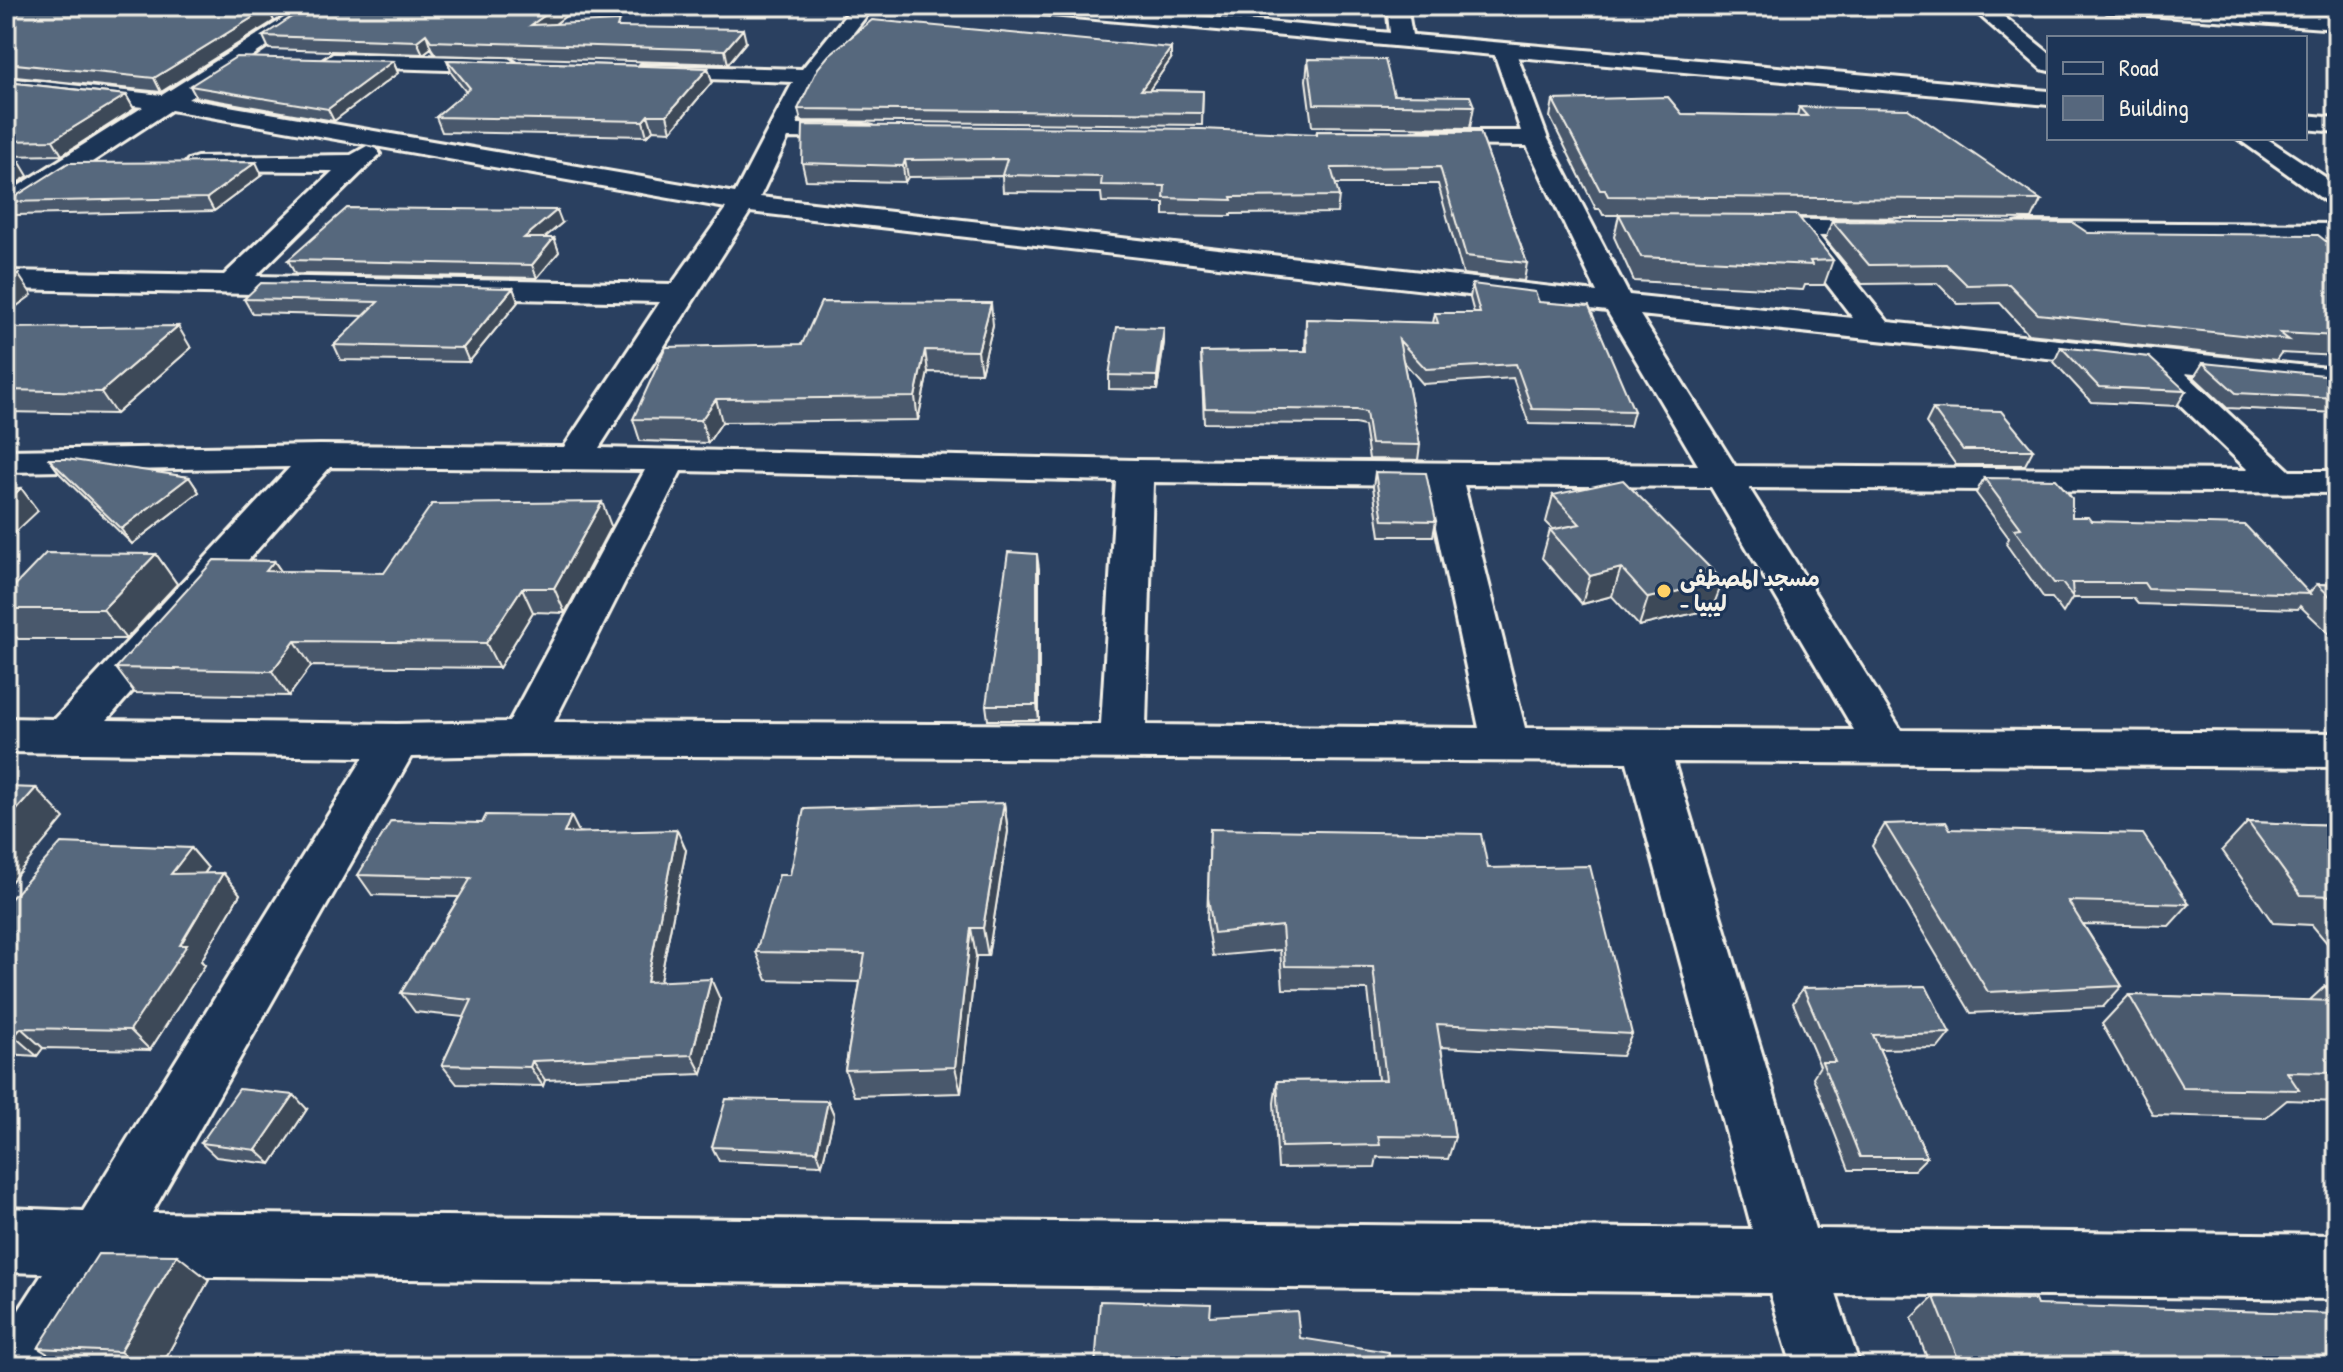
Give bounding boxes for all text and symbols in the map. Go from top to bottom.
legend [2047,36,2307,140]
text: Road [2119,51,2158,83]
text: Building [2119,91,2189,123]
place label: مسجد المصطفى - ليبيا [1680,563,1820,618]
marker: مسجد المصطفى - ليبيا [1655,582,1673,600]

